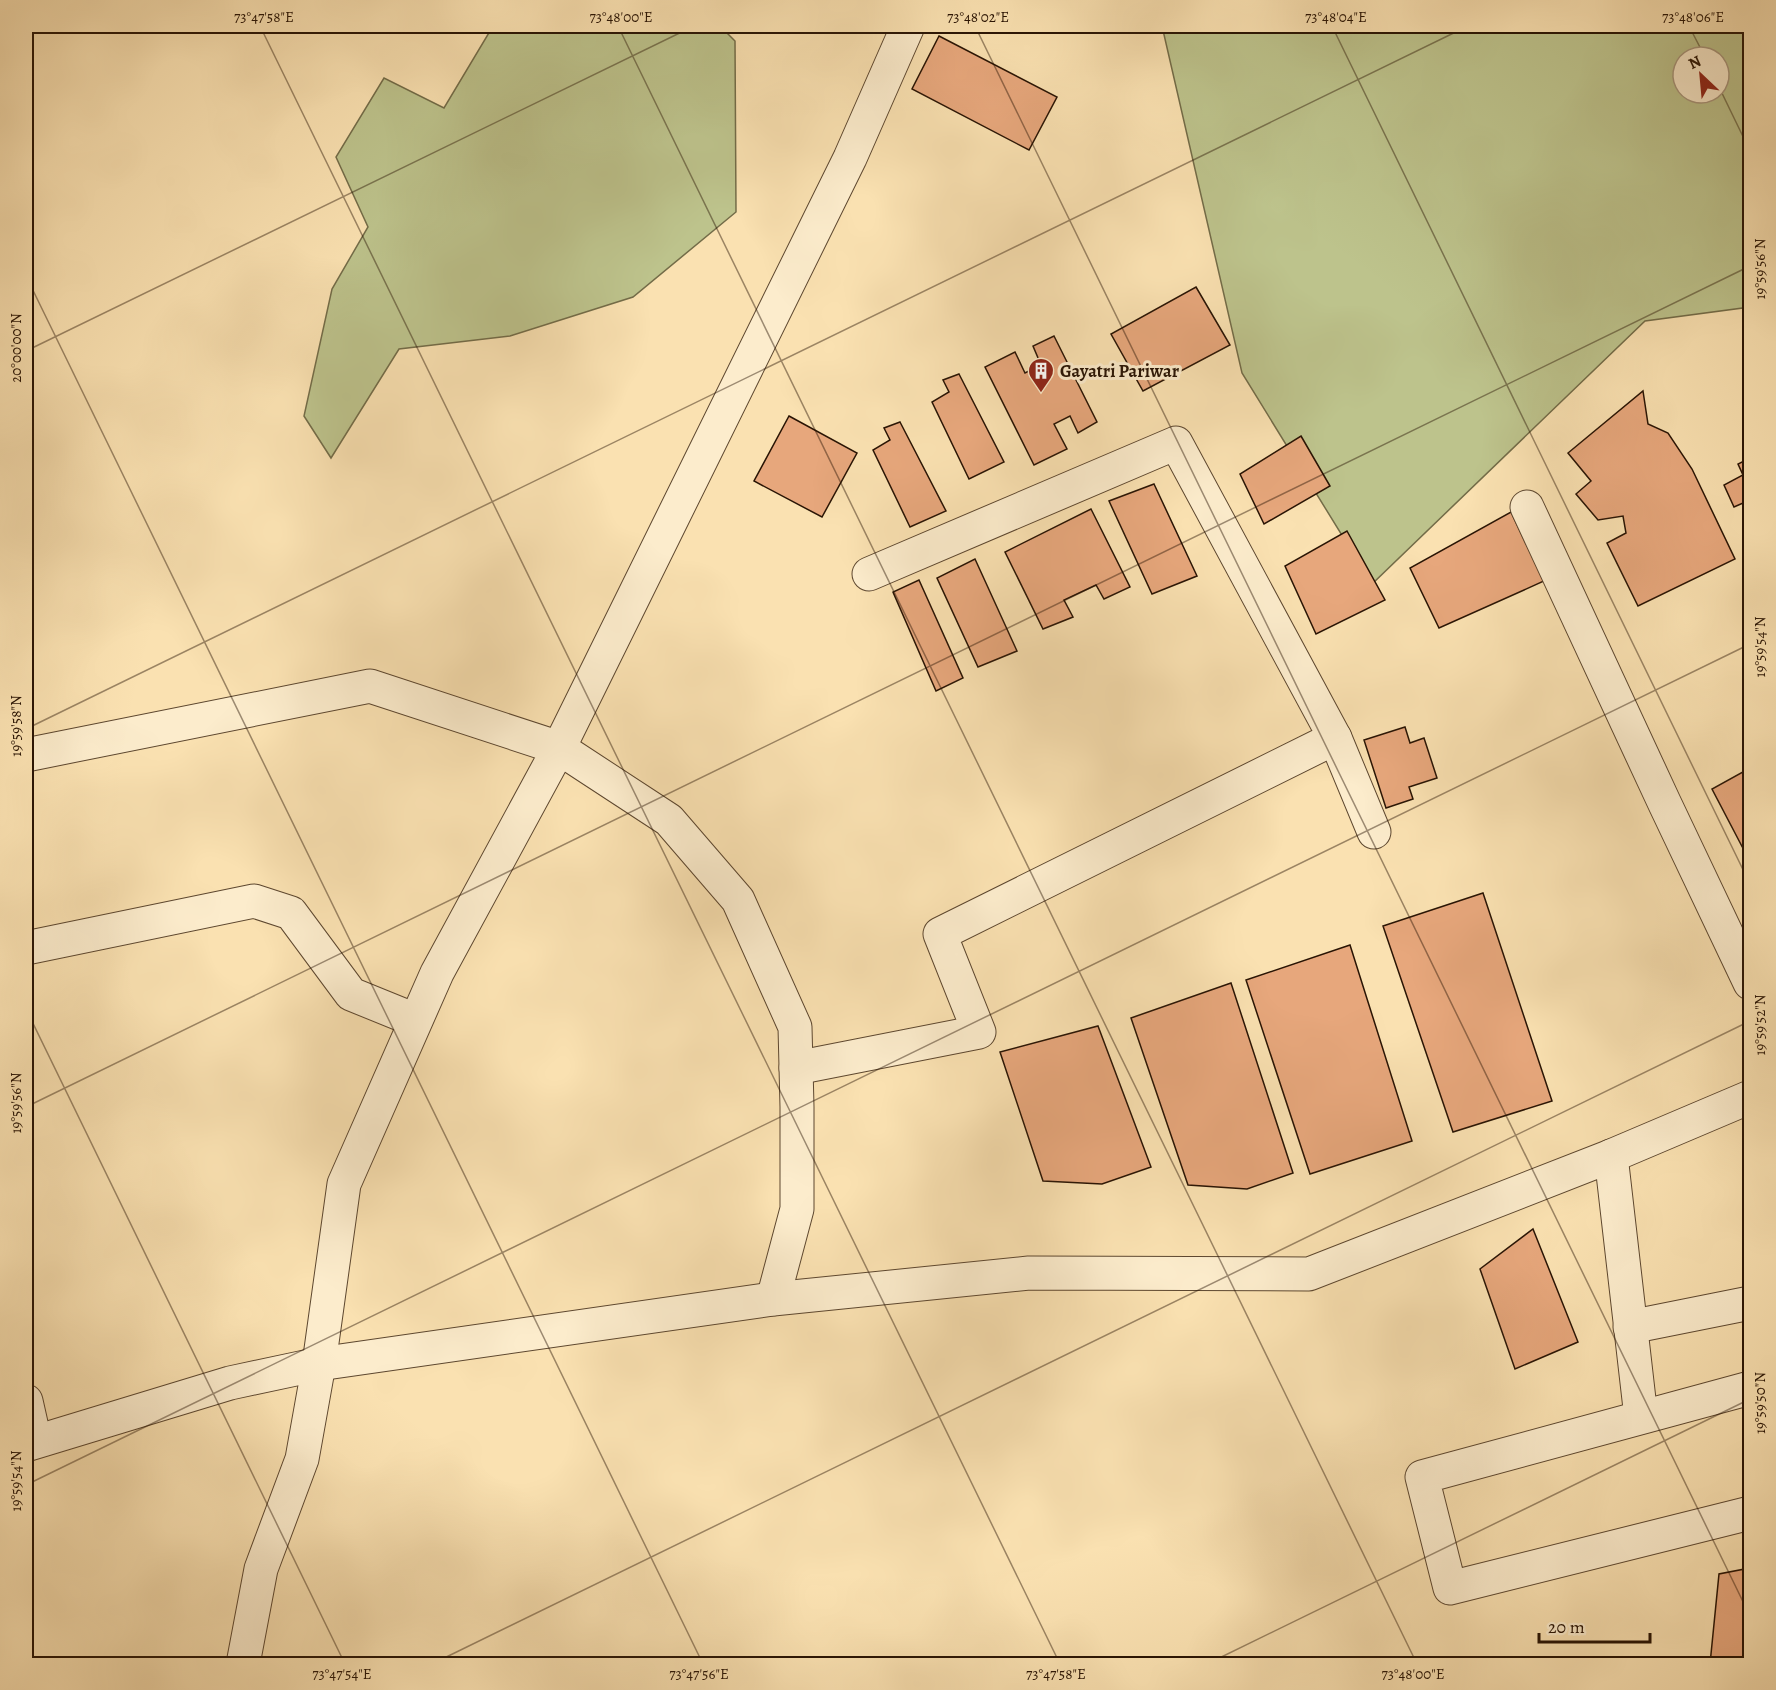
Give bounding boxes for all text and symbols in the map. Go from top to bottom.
text: 73°47'58"E [234,7,294,27]
text: 73°48'00"E [589,7,653,27]
text: 73°48'02"E [947,7,1009,27]
text: 73°48'04"E [1305,7,1367,27]
text: 73°48'06"E [1662,7,1724,27]
north arrow [1671,45,1731,105]
text: N [1685,50,1705,75]
text: 19°59'56"N [1750,238,1770,300]
text: 20°00'00"N [6,313,26,383]
building icon: Gayatri Pariwar [1026,356,1056,394]
place label: Gayatri Pariwar [1060,359,1180,383]
text: 19°59'54"N [1750,616,1770,677]
text: 19°59'58"N [6,695,26,757]
text: 19°59'52"N [1750,994,1770,1056]
text: 19°59'56"N [6,1072,26,1134]
text: 19°59'50"N [1750,1372,1770,1434]
text: 19°59'54"N [6,1450,26,1511]
scale bar [1539,1606,1650,1644]
text: 20 m [1548,1615,1585,1639]
text: 73°47'54"E [312,1664,372,1684]
text: 73°47'56"E [669,1664,729,1684]
text: 73°47'58"E [1026,1664,1086,1684]
text: 73°48'00"E [1381,1664,1445,1684]

